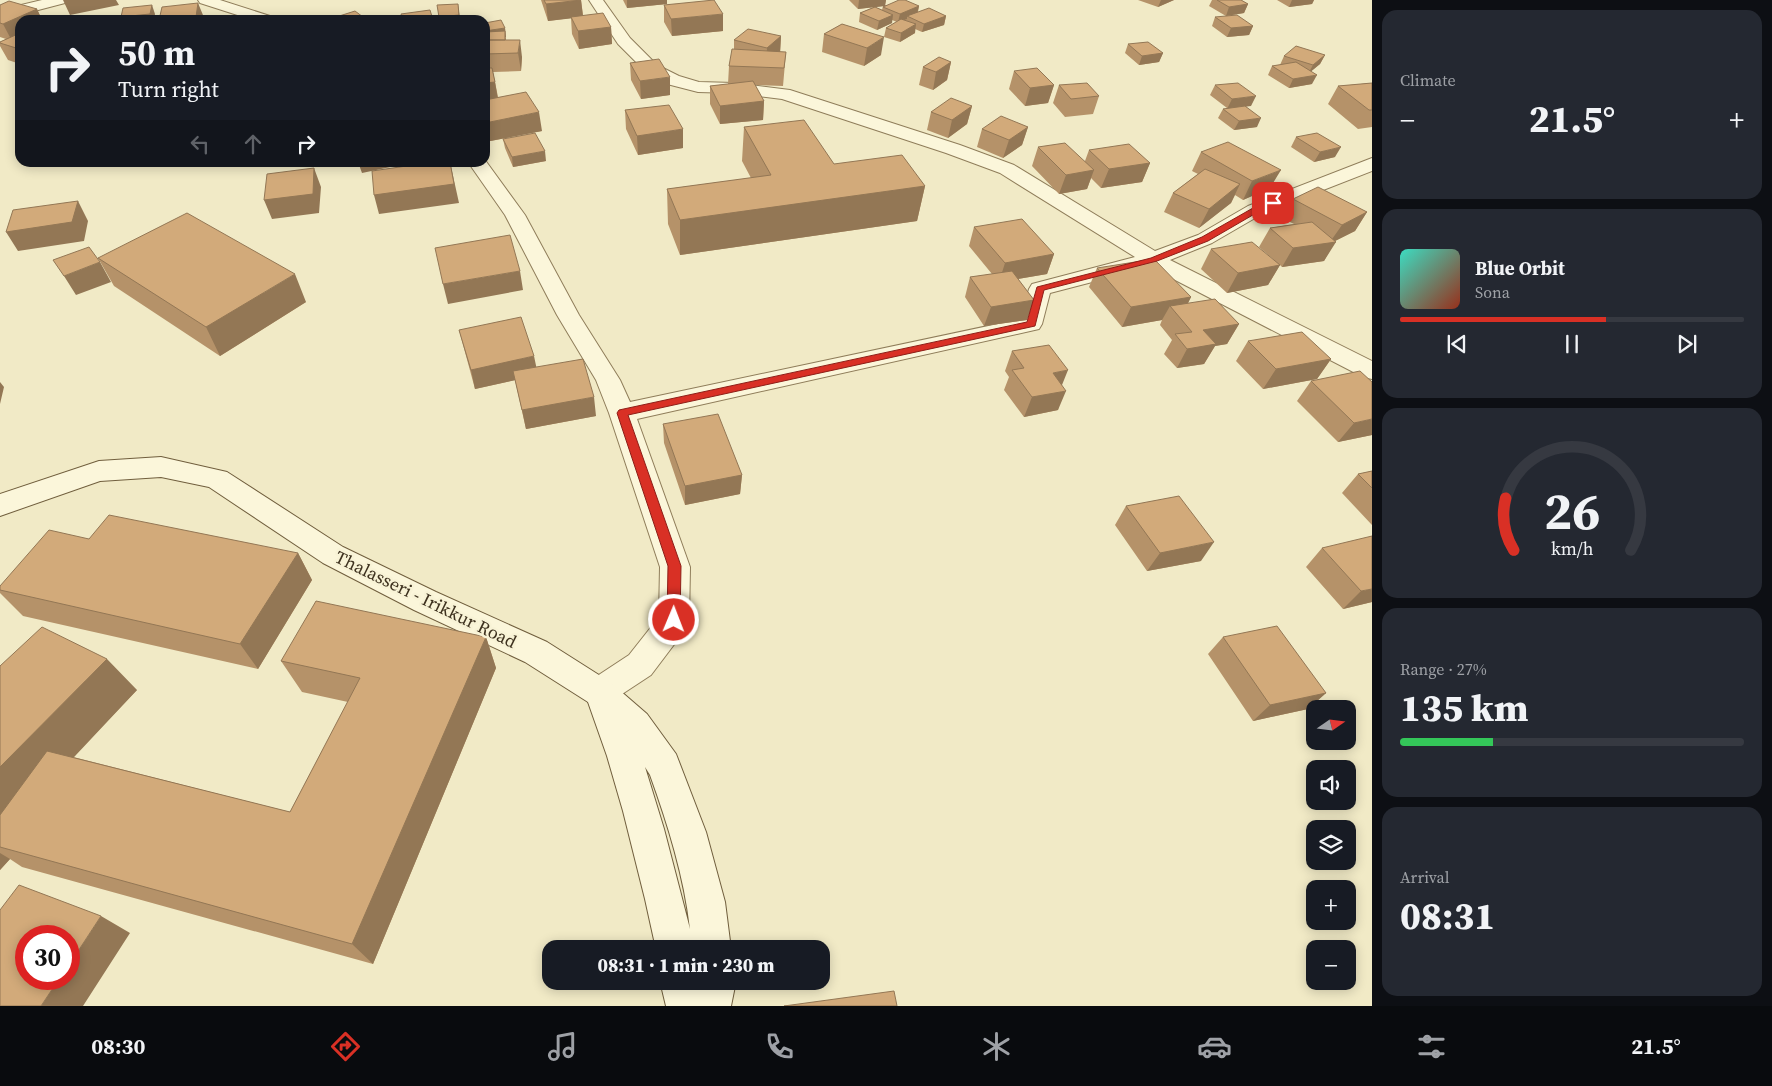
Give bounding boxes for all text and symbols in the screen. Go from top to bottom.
text: 50 m [118,29,195,77]
icon: right [35,35,100,100]
text: Climate [1400,69,1456,91]
text: Turn right [118,74,219,104]
text: 21.5° [1529,93,1615,145]
text: − [1400,101,1415,139]
text: + [1729,101,1744,139]
icon: left [186,130,214,158]
icon: ahead [239,130,267,158]
icon: right [292,130,320,158]
pin [1252,182,1294,224]
icon: arrive [1259,189,1287,217]
text: Blue Orbit [1475,255,1565,281]
text: Sona [1475,281,1510,303]
icon: previous [1443,330,1471,358]
icon: pause [1558,330,1586,358]
icon: next [1673,330,1701,358]
text: 26 [1544,475,1600,546]
text: km/h [1551,536,1594,561]
street label: Thalasseri - Irikkur Road [331,544,521,654]
position arrow [647,593,699,645]
text: Range · 27% [1400,658,1487,680]
text: 135 km [1400,682,1528,734]
north arrow [1306,700,1356,750]
map controls [1306,700,1356,990]
button: sound [1306,760,1356,810]
button: layers [1306,820,1356,870]
text: Arrival [1400,866,1449,888]
button: + [1306,880,1356,930]
text: 08:31 [1400,890,1495,942]
speed limit sign: 30 [15,925,80,990]
button: − [1306,940,1356,990]
text: 08:31 · 1 min · 230 m [597,952,775,978]
icon: directions [328,1029,363,1064]
icon: music [545,1029,580,1064]
icon: phone [762,1029,797,1064]
icon: climate [979,1029,1014,1064]
icon: car [1197,1029,1232,1064]
icon: filters [1414,1029,1449,1064]
text: 08:30 [91,1031,145,1061]
text: 21.5° [1631,1031,1681,1061]

